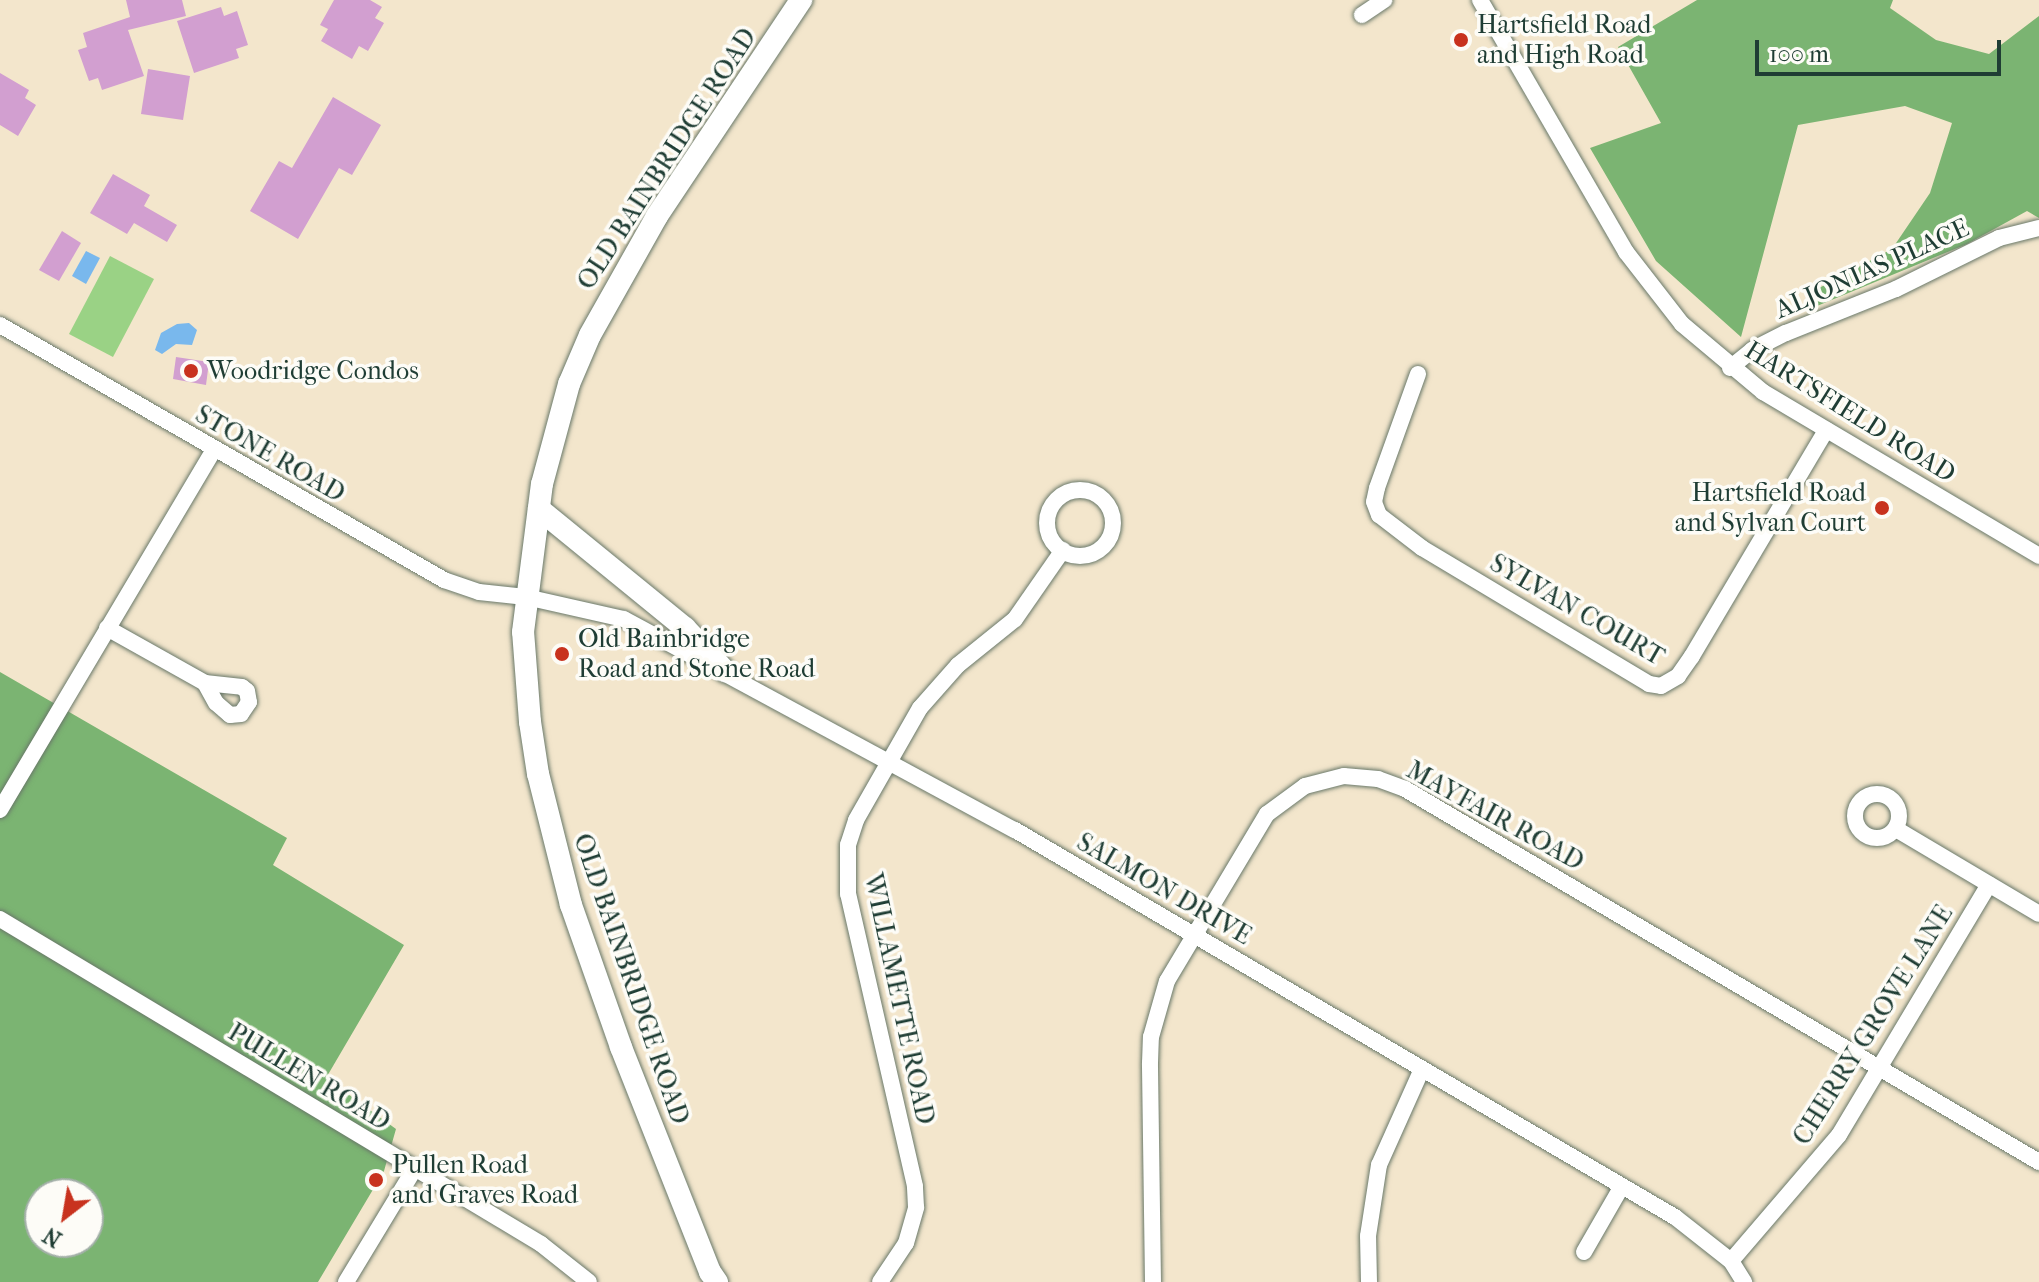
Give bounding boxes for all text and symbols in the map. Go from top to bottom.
place label: Hartsfield Road and High Road [1477,9,1652,70]
street label: OLD BAINBRIDGE ROAD [571,22,763,296]
scale bar [1759,24,2005,74]
marker: Hartsfield Road and High Road [1452,31,1470,49]
text: 100 m [1769,40,1829,68]
street label: ALJONIAS PLACE [1770,212,1974,326]
street label: HARTSFIELD ROAD [1739,335,1961,489]
place label: Woodridge Condos [207,355,419,387]
marker: Woodridge Condos [182,362,200,380]
street label: STONE ROAD [190,399,350,509]
place label: Hartsfield Road and Sylvan Court [1675,477,1866,538]
marker: Hartsfield Road and Sylvan Court [1873,499,1891,517]
street label: SYLVAN COURT [1484,547,1670,673]
place label: Old Bainbridge Road and Stone Road [578,623,815,684]
marker: Old Bainbridge Road and Stone Road [553,645,571,663]
street label: MAYFAIR ROAD [1401,754,1589,878]
street label: SALMON DRIVE [1071,826,1257,952]
street label: OLD BAINBRIDGE ROAD [567,830,695,1128]
street label: WILLAMETTE ROAD [857,871,941,1127]
street label: CHERRY GROVE LANE [1786,899,1960,1151]
street label: PULLEN ROAD [222,1016,396,1138]
place label: Pullen Road and Graves Road [392,1149,578,1210]
marker: Pullen Road and Graves Road [367,1171,385,1189]
north arrow [24,1178,104,1258]
text: N [39,1221,67,1252]

